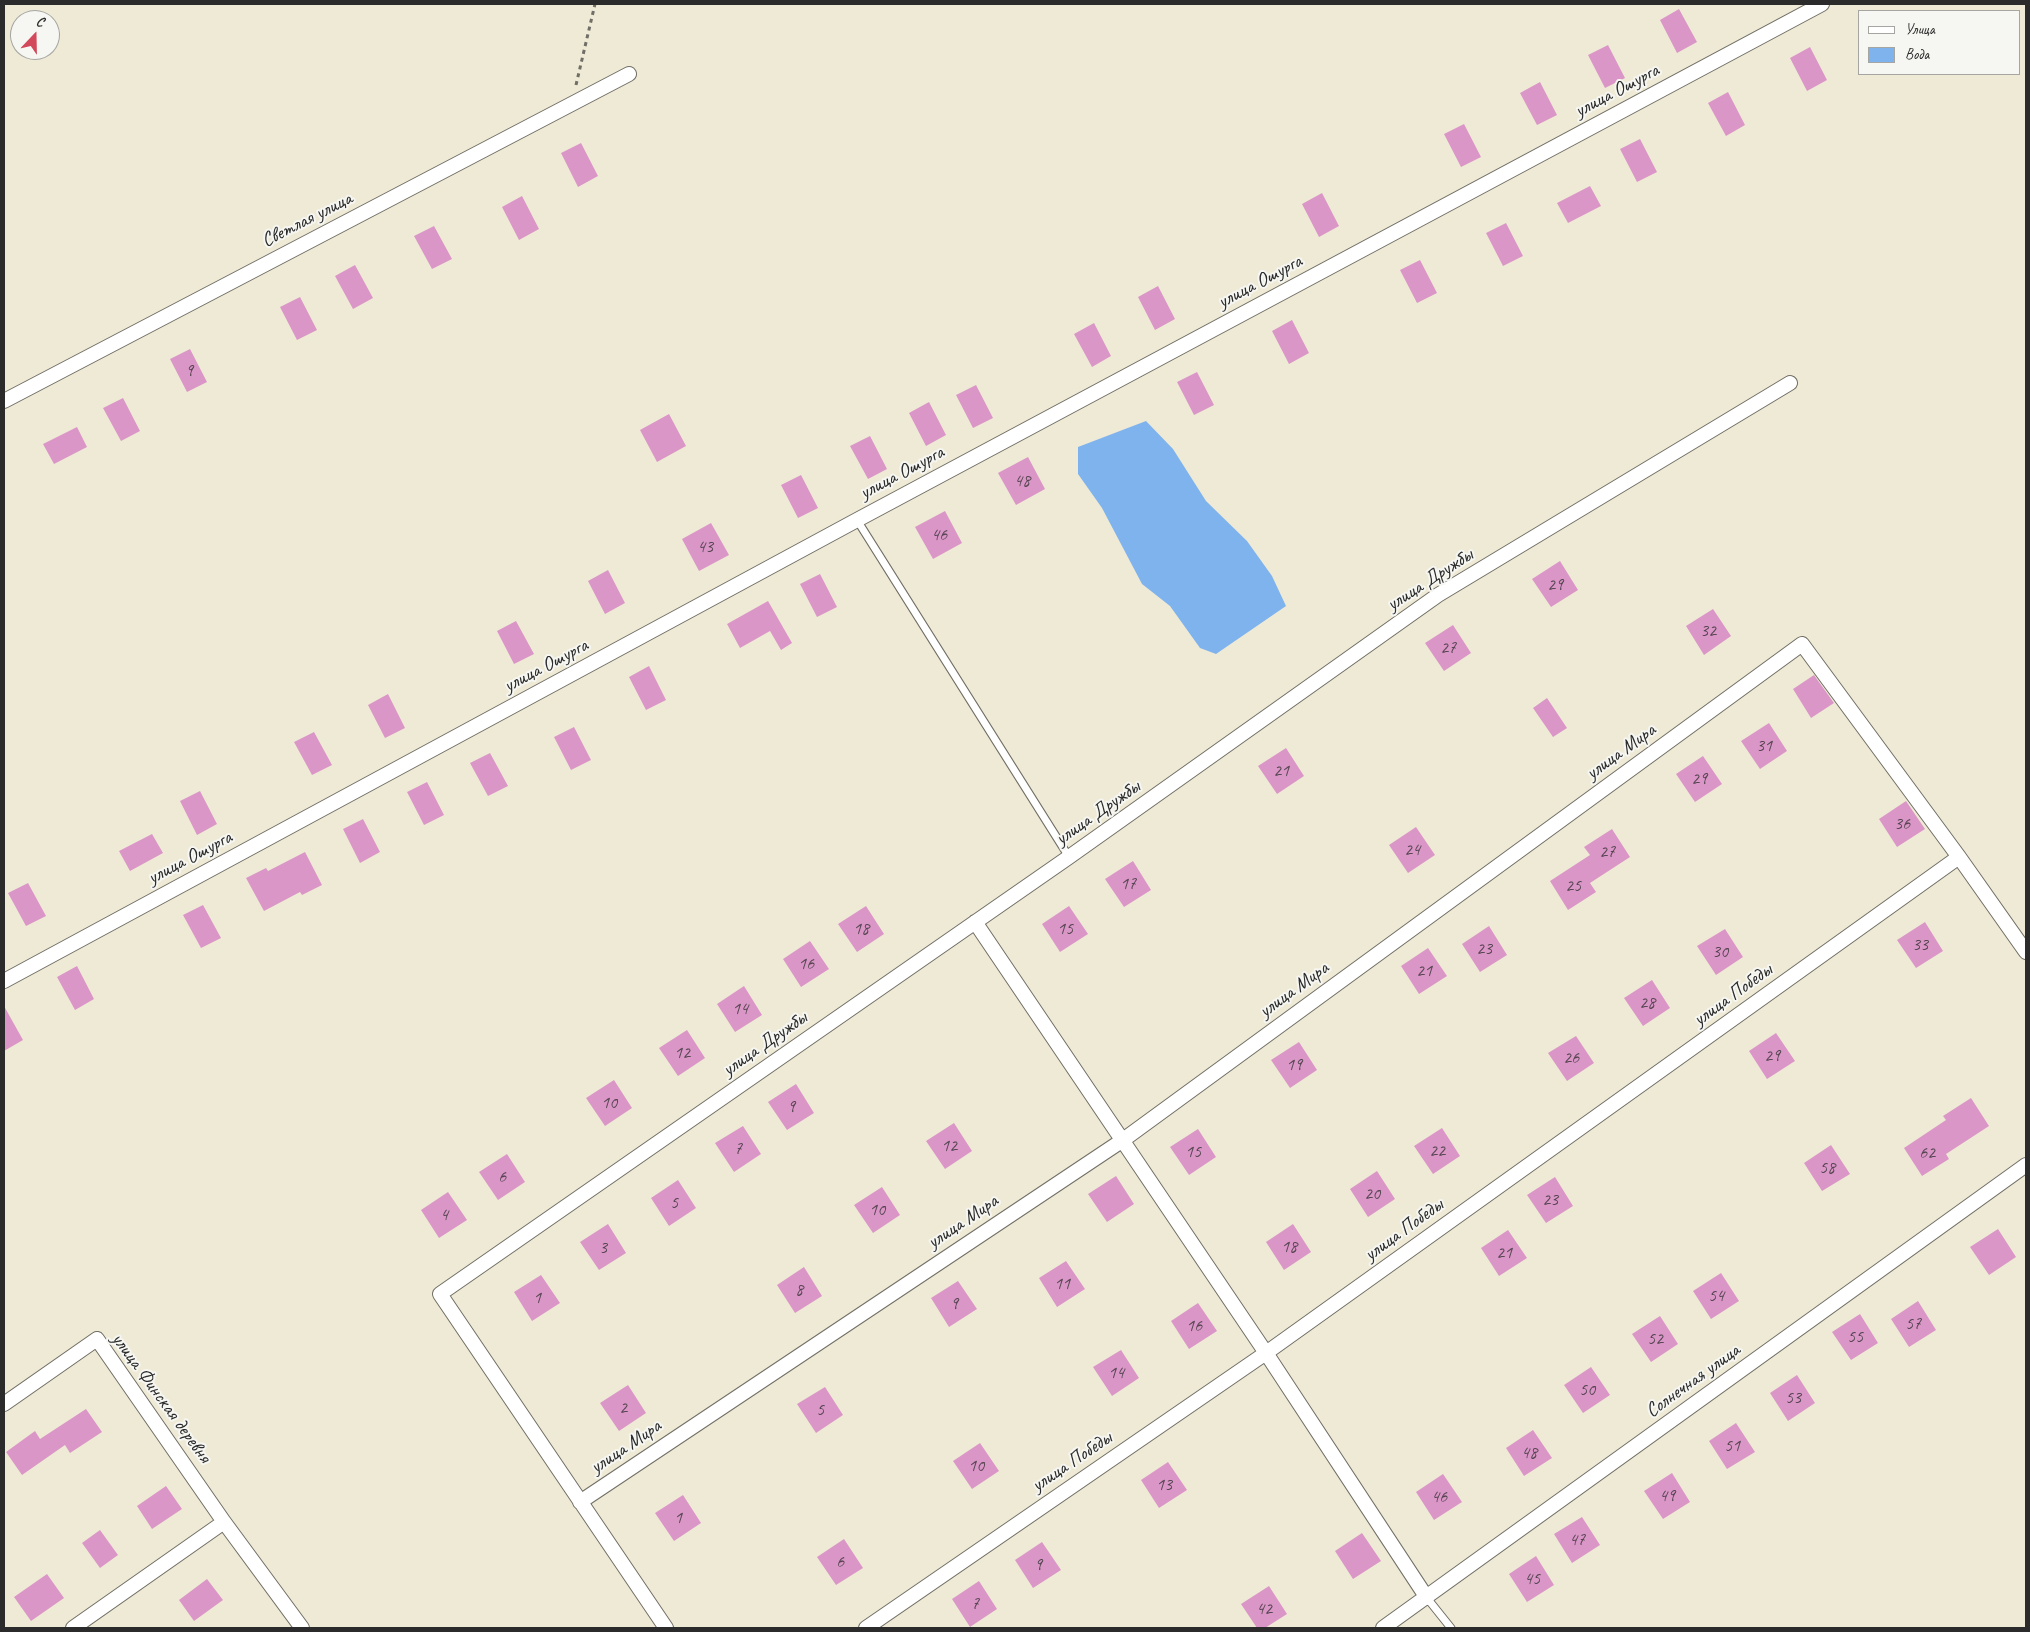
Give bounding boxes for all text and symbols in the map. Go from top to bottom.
north arrow [10,10,60,60]
legend [1858,10,2020,75]
text: С [34,12,46,31]
text: Улица [1905,20,1935,39]
text: Вода [1905,45,1929,64]
street label: улица Ошурга [1571,59,1663,123]
street label: Светлая улица [258,187,356,253]
street label: улица Ошурга [1214,250,1306,314]
house number: 9 [185,360,193,382]
street label: улица Ошурга [856,441,948,505]
house number: 48 [1014,470,1030,492]
house number: 46 [931,524,947,546]
house number: 43 [697,536,713,558]
street label: улица Дружбы [1382,543,1478,617]
house number: 29 [1547,574,1563,596]
house number: 32 [1700,620,1716,642]
street label: улица Ошурга [500,634,592,698]
house number: 27 [1440,637,1456,659]
street label: улица Мира [1581,719,1661,785]
house number: 31 [1756,735,1772,757]
house number: 21 [1273,760,1289,782]
house number: 29 [1691,768,1707,790]
street label: улица Дружбы [1051,775,1145,851]
house number: 36 [1894,813,1910,835]
street label: улица Ошурга [144,826,236,890]
house number: 24 [1404,839,1420,861]
house number: 27 [1599,841,1615,863]
house number: 17 [1120,873,1136,895]
house number: 25 [1565,875,1581,897]
house number: 18 [853,918,869,940]
house number: 15 [1057,918,1073,940]
house number: 33 [1912,934,1928,956]
house number: 23 [1476,938,1492,960]
house number: 30 [1712,941,1728,963]
house number: 16 [798,953,814,975]
street label: улица Мира [1254,957,1334,1023]
street label: улица Победы [1689,958,1777,1032]
house number: 21 [1416,960,1432,982]
house number: 28 [1639,992,1655,1014]
house number: 14 [732,998,748,1020]
street label: улица Дружбы [718,1006,812,1082]
house number: 12 [674,1042,690,1064]
house number: 29 [1764,1045,1780,1067]
house number: 26 [1563,1047,1579,1069]
house number: 19 [1286,1054,1302,1076]
house number: 10 [601,1092,617,1114]
house number: 9 [787,1096,795,1118]
house number: 12 [941,1135,957,1157]
house number: 7 [734,1138,742,1160]
house number: 22 [1429,1140,1445,1162]
house number: 15 [1185,1141,1201,1163]
house number: 62 [1919,1142,1935,1164]
house number: 58 [1819,1157,1835,1179]
house number: 6 [498,1166,506,1188]
house number: 20 [1364,1183,1380,1205]
house number: 23 [1542,1189,1558,1211]
street label: улица Мира [923,1190,1003,1254]
house number: 5 [670,1192,678,1214]
street label: улица Победы [1360,1193,1448,1267]
house number: 10 [869,1199,885,1221]
house number: 4 [440,1204,448,1226]
house number: 18 [1281,1236,1297,1258]
house number: 3 [599,1237,607,1259]
house number: 21 [1496,1242,1512,1264]
house number: 11 [1054,1273,1070,1295]
house number: 8 [795,1279,803,1301]
house number: 54 [1708,1285,1724,1307]
house number: 1 [533,1287,541,1309]
house number: 9 [950,1293,958,1315]
house number: 57 [1905,1313,1921,1335]
house number: 16 [1186,1315,1202,1337]
house number: 55 [1847,1326,1863,1348]
street label: улица Финская деревня [106,1328,216,1468]
house number: 52 [1647,1328,1663,1350]
street label: Солнечная улица [1641,1339,1745,1423]
house number: 14 [1108,1362,1124,1384]
house number: 50 [1579,1379,1595,1401]
house number: 53 [1785,1387,1801,1409]
house number: 2 [619,1397,627,1419]
house number: 5 [816,1399,824,1421]
street label: улица Мира [586,1415,666,1479]
street label: улица Победы [1027,1426,1117,1498]
house number: 51 [1724,1435,1740,1457]
house number: 48 [1521,1442,1537,1464]
house number: 10 [968,1455,984,1477]
house number: 13 [1156,1474,1172,1496]
house number: 49 [1659,1485,1675,1507]
house number: 46 [1431,1486,1447,1508]
house number: 1 [674,1507,682,1529]
house number: 47 [1569,1529,1585,1551]
house number: 6 [836,1551,844,1573]
house number: 9 [1034,1554,1042,1576]
house number: 45 [1524,1568,1540,1590]
house number: 7 [971,1593,979,1615]
house number: 42 [1256,1598,1272,1620]

